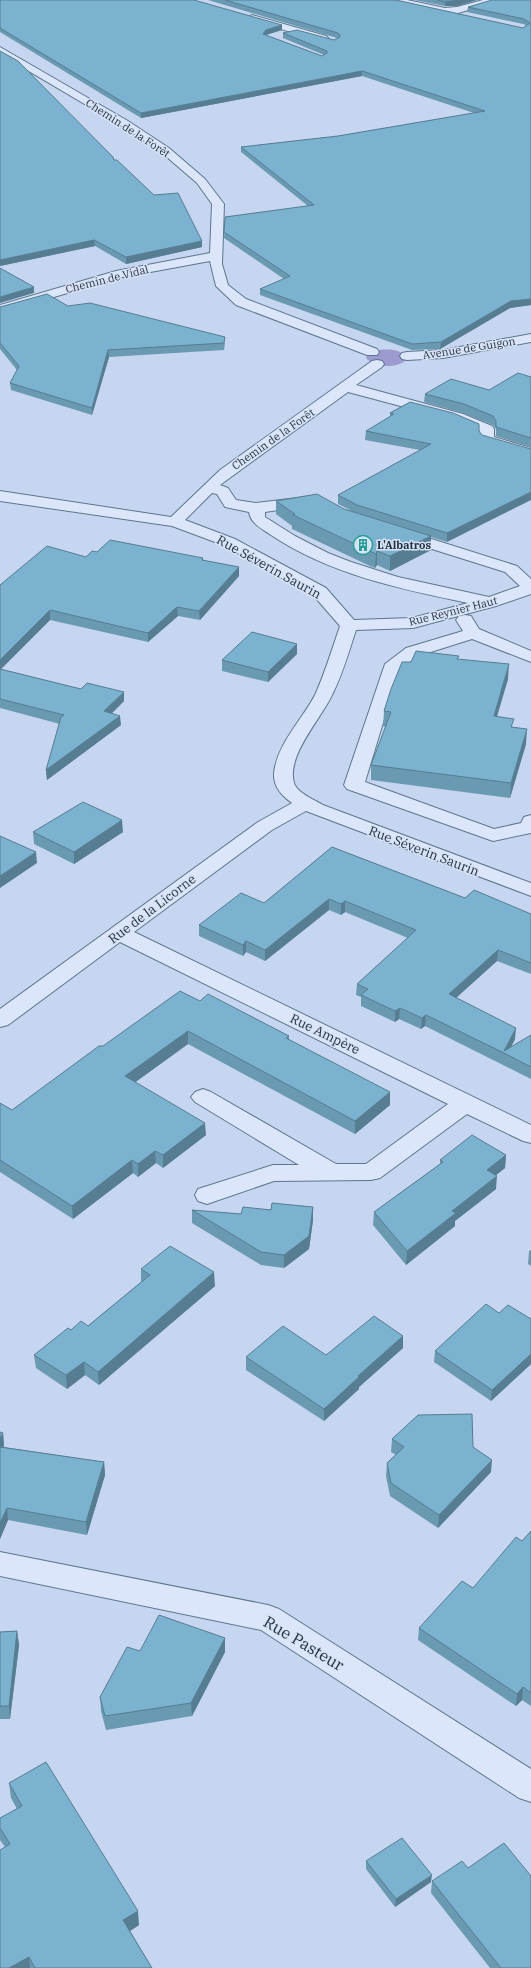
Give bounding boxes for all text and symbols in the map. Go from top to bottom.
street label: Chemin de la Forêt [83,96,173,161]
street label: Chemin de Vidal [64,262,150,296]
street label: Avenue de Guigon [422,334,516,362]
street label: Chemin de la Forêt [229,405,317,473]
street label: Rue Séverin Saurin [214,531,324,603]
building icon: L'Albatros [352,534,374,556]
place label: L'Albatros [377,538,431,552]
street label: Rue Reynier Haut [407,593,499,629]
street label: Rue Séverin Saurin [366,822,482,880]
street label: Rue de la Licorne [105,870,199,947]
street label: Rue Ampère [287,1010,363,1058]
street label: Rue Pasteur [260,1611,348,1675]

